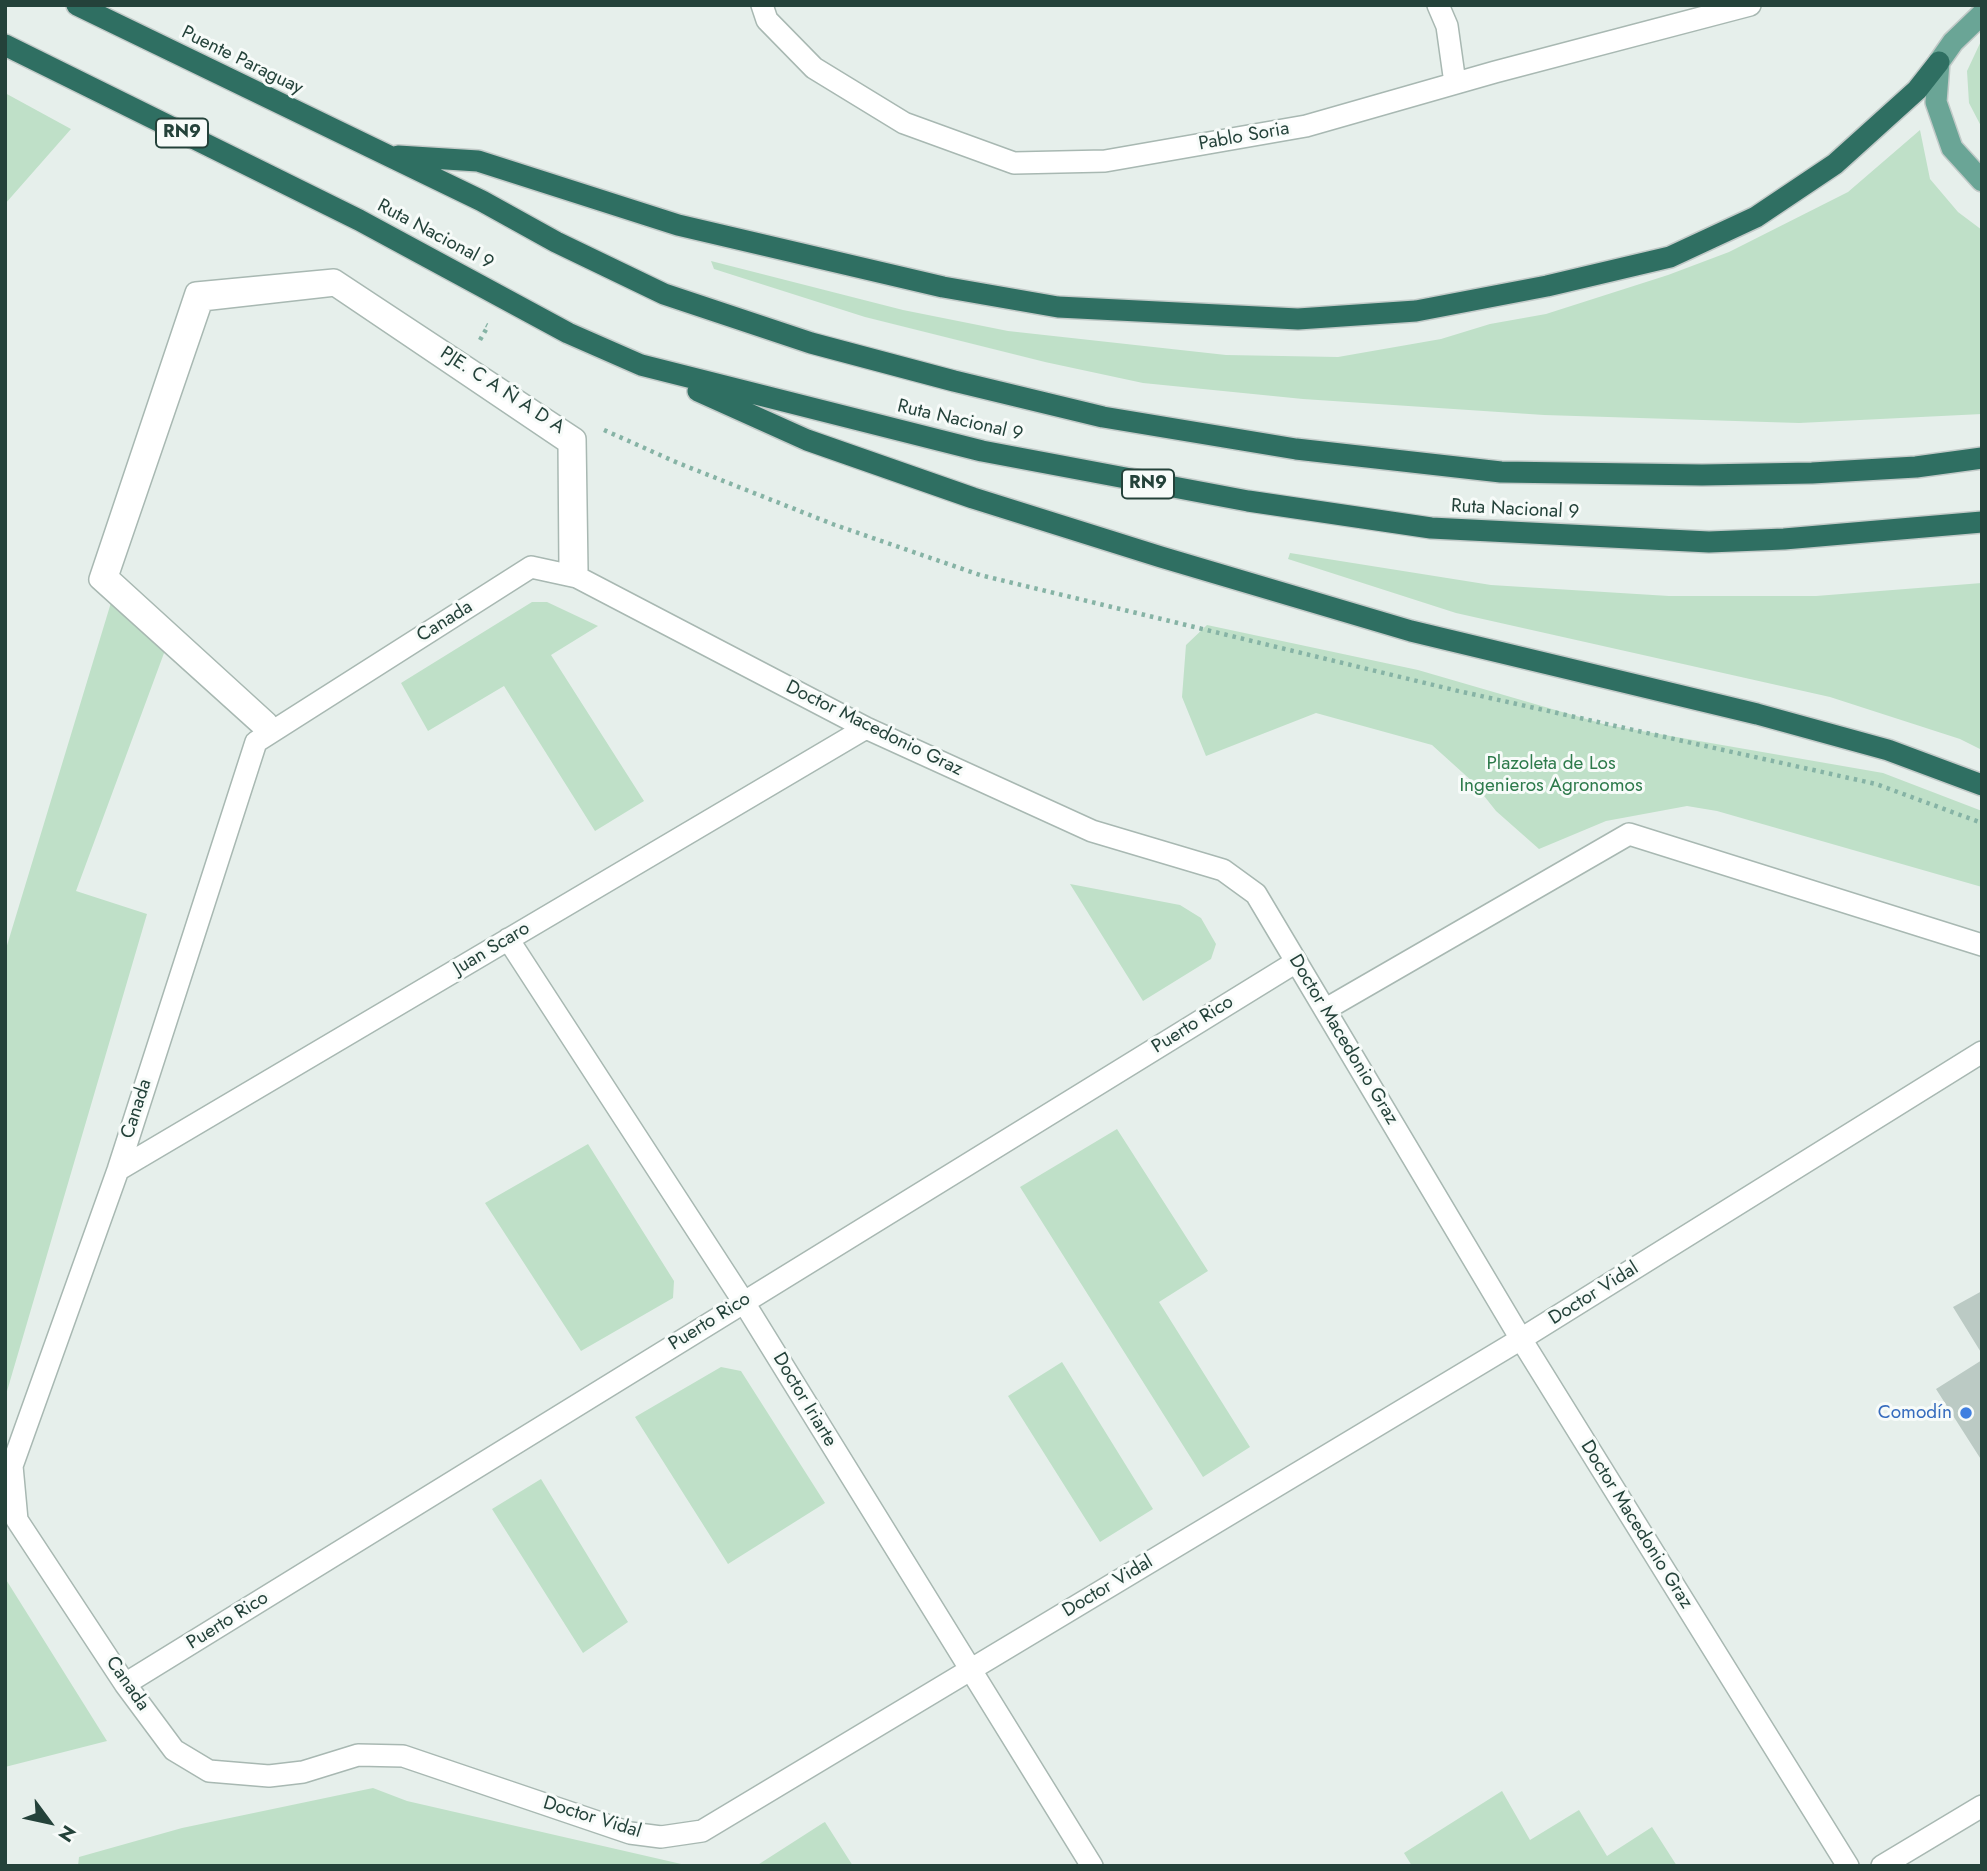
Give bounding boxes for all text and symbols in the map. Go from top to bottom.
street label: Puente Paraguay [177,22,307,100]
road number: RN9 [156,118,208,148]
street label: Pablo Soria [1197,118,1291,156]
street label: Ruta Nacional 9 [373,195,497,275]
street label: PJE. C A Ñ A D A [436,342,568,440]
street label: Ruta Nacional 9 [895,395,1025,447]
road number: RN9 [1122,470,1174,498]
street label: Ruta Nacional 9 [1450,495,1580,525]
street label: Canada [413,596,477,648]
street label: Doctor Macedonio Graz [782,676,966,782]
park label: Plazoleta de Los Ingenieros Agronomos [1459,753,1643,797]
street label: Juan Scaro [450,917,534,981]
street label: Doctor Macedonio Graz [1283,951,1403,1129]
street label: Puerto Rico [1148,991,1238,1059]
street label: Canada [117,1076,157,1142]
street label: Doctor Vidal [1545,1257,1643,1331]
street label: Puerto Rico [665,1288,755,1356]
street label: Doctor Iriarte [767,1349,841,1451]
place label: Comodín [1878,1402,1952,1424]
marker: Comodín [1958,1405,1974,1421]
street label: Doctor Macedonio Graz [1575,1437,1697,1613]
street label: Doctor Vidal [1059,1551,1157,1623]
street label: Puerto Rico [183,1587,273,1655]
street label: Canada [100,1652,154,1716]
north arrow [14,1787,84,1857]
street label: Doctor Vidal [540,1792,644,1844]
text: N [52,1820,82,1847]

